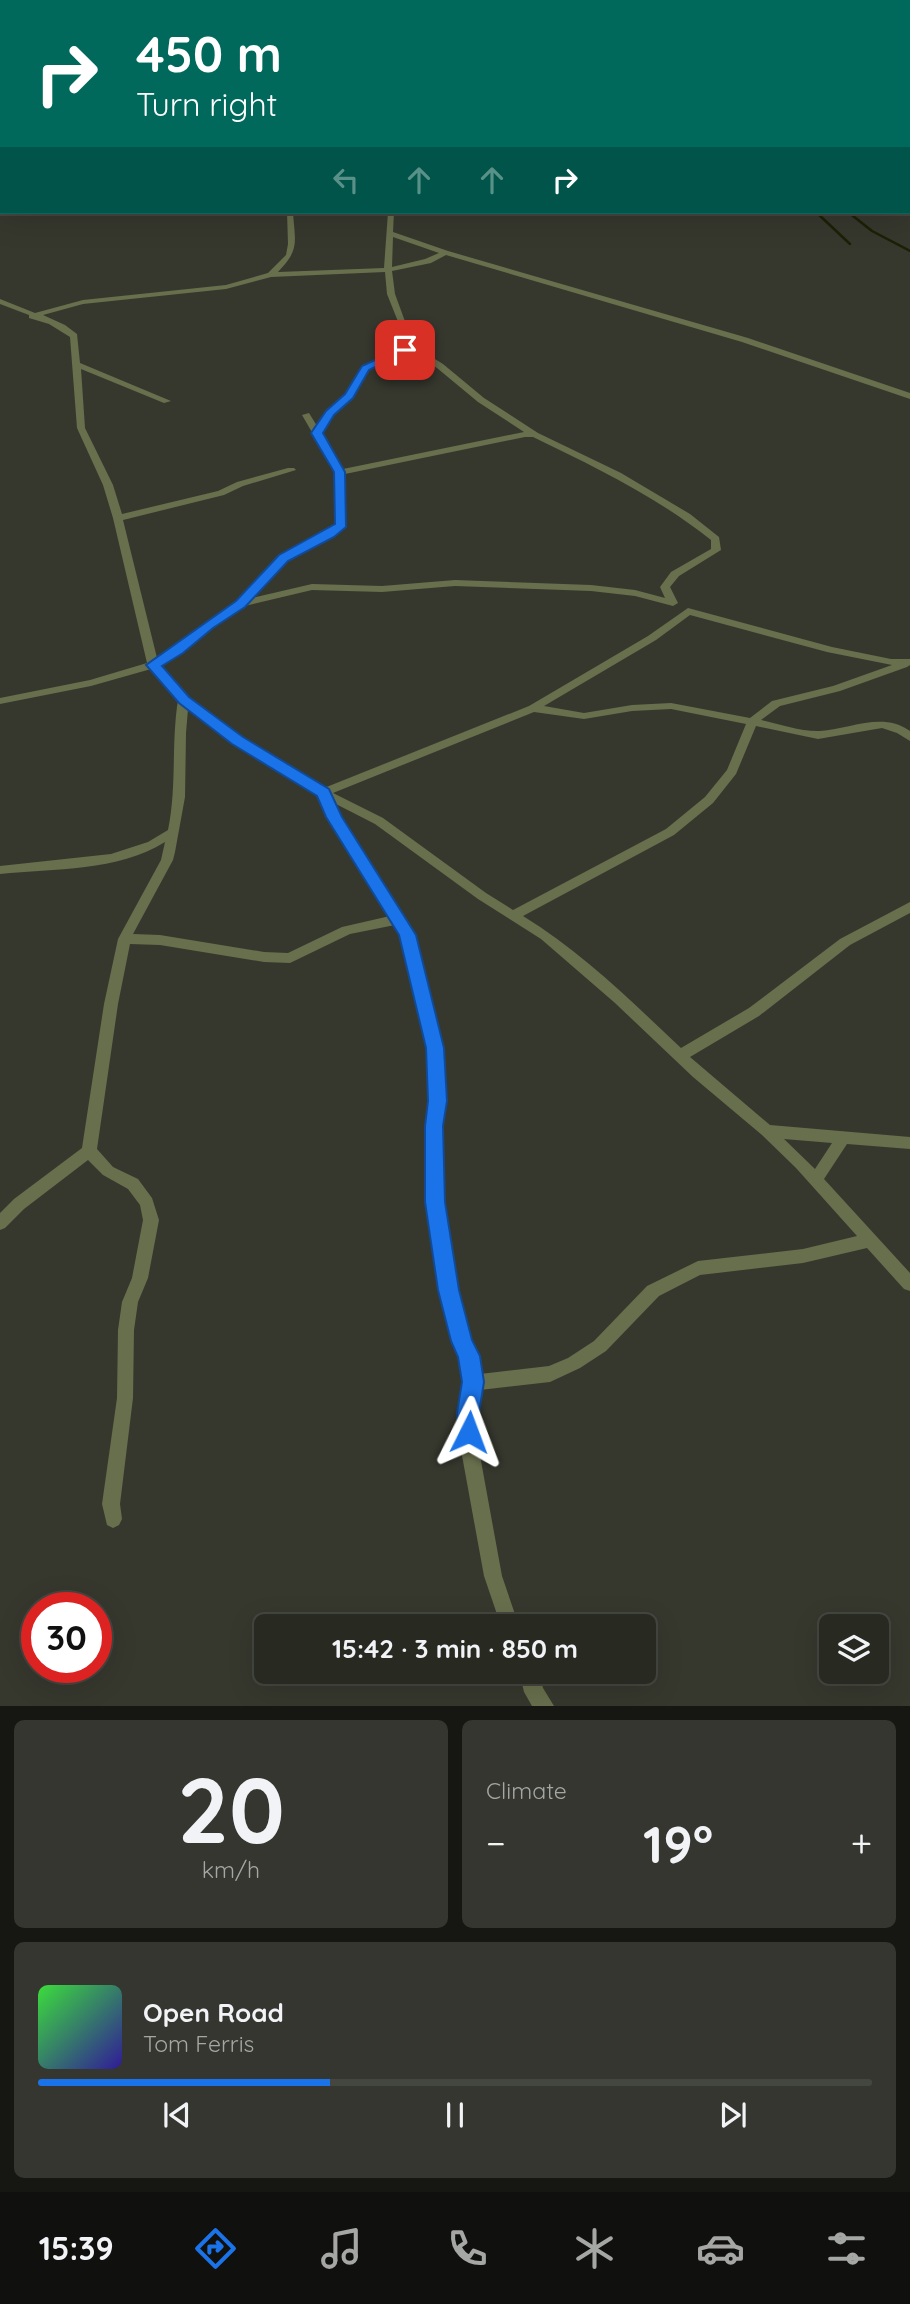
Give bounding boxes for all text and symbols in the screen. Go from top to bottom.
text: 450 m [136,23,282,84]
icon: right [21,28,112,119]
text: Turn right [136,84,277,124]
icon: left [327,161,365,199]
icon: ahead [400,161,438,199]
icon: ahead [473,161,511,199]
icon: right [546,161,584,199]
pin [375,320,435,380]
icon: arrive [386,331,424,369]
position arrow [432,1395,506,1469]
speed limit sign: 30 [21,1592,112,1683]
map controls [819,1614,889,1684]
button: layers [819,1614,889,1684]
text: 15:42 · 3 min · 850 m [332,1632,578,1665]
text: 20 [177,1752,285,1866]
text: Climate [486,1776,567,1805]
text: 19° [643,1811,713,1876]
text: − [486,1819,506,1867]
text: + [851,1819,872,1867]
text: km/h [202,1855,260,1884]
text: Open Road [143,1996,284,2029]
text: Tom Ferris [143,2029,254,2058]
icon: previous [158,2096,196,2134]
icon: pause [436,2096,474,2134]
icon: next [714,2096,752,2134]
icon: directions [191,2224,240,2273]
icon: music [317,2224,366,2273]
icon: phone [443,2224,492,2273]
icon: climate [570,2224,619,2273]
icon: car [696,2224,745,2273]
icon: filters [822,2224,871,2273]
text: 15:39 [39,2228,114,2268]

